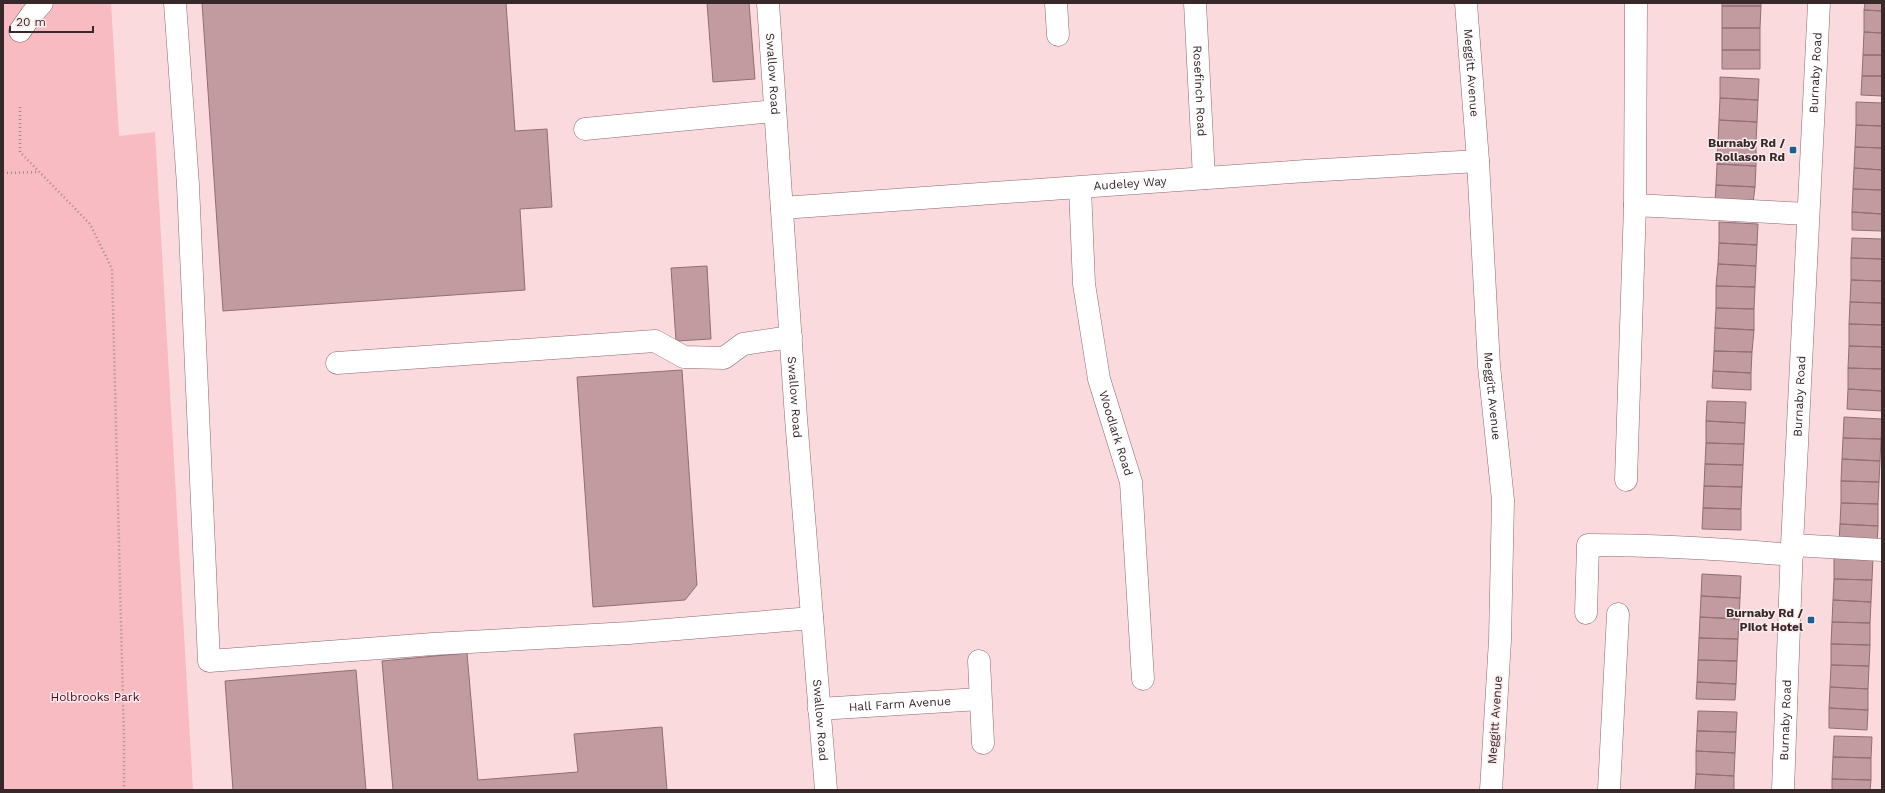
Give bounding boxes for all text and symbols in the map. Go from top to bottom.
scale bar [10,8,93,34]
text: 20 m [16,15,46,29]
street label: Meggitt Avenue [1461,28,1482,118]
street label: Swallow Road [763,32,783,115]
street label: Burnaby Road [1807,32,1825,114]
street label: Rosefinch Road [1190,45,1209,137]
place label: Burnaby Rd / Rollason Rd [1708,136,1785,164]
marker: Burnaby Rd / Rollason Rd [1788,145,1798,155]
street label: Audeley Way [1093,174,1168,193]
street label: Meggitt Avenue [1481,352,1504,441]
street label: Swallow Road [785,356,805,439]
street label: Burnaby Road [1790,356,1808,437]
street label: Woodlark Road [1096,389,1136,477]
place label: Burnaby Rd / Pilot Hotel [1726,606,1803,634]
marker: Burnaby Rd / Pilot Hotel [1806,615,1816,625]
street label: Meggitt Avenue [1485,675,1505,765]
street label: Swallow Road [810,679,831,761]
street label: Burnaby Road [1777,679,1794,761]
park label: Holbrooks Park [50,690,140,704]
street label: Hall Farm Avenue [848,694,952,714]

